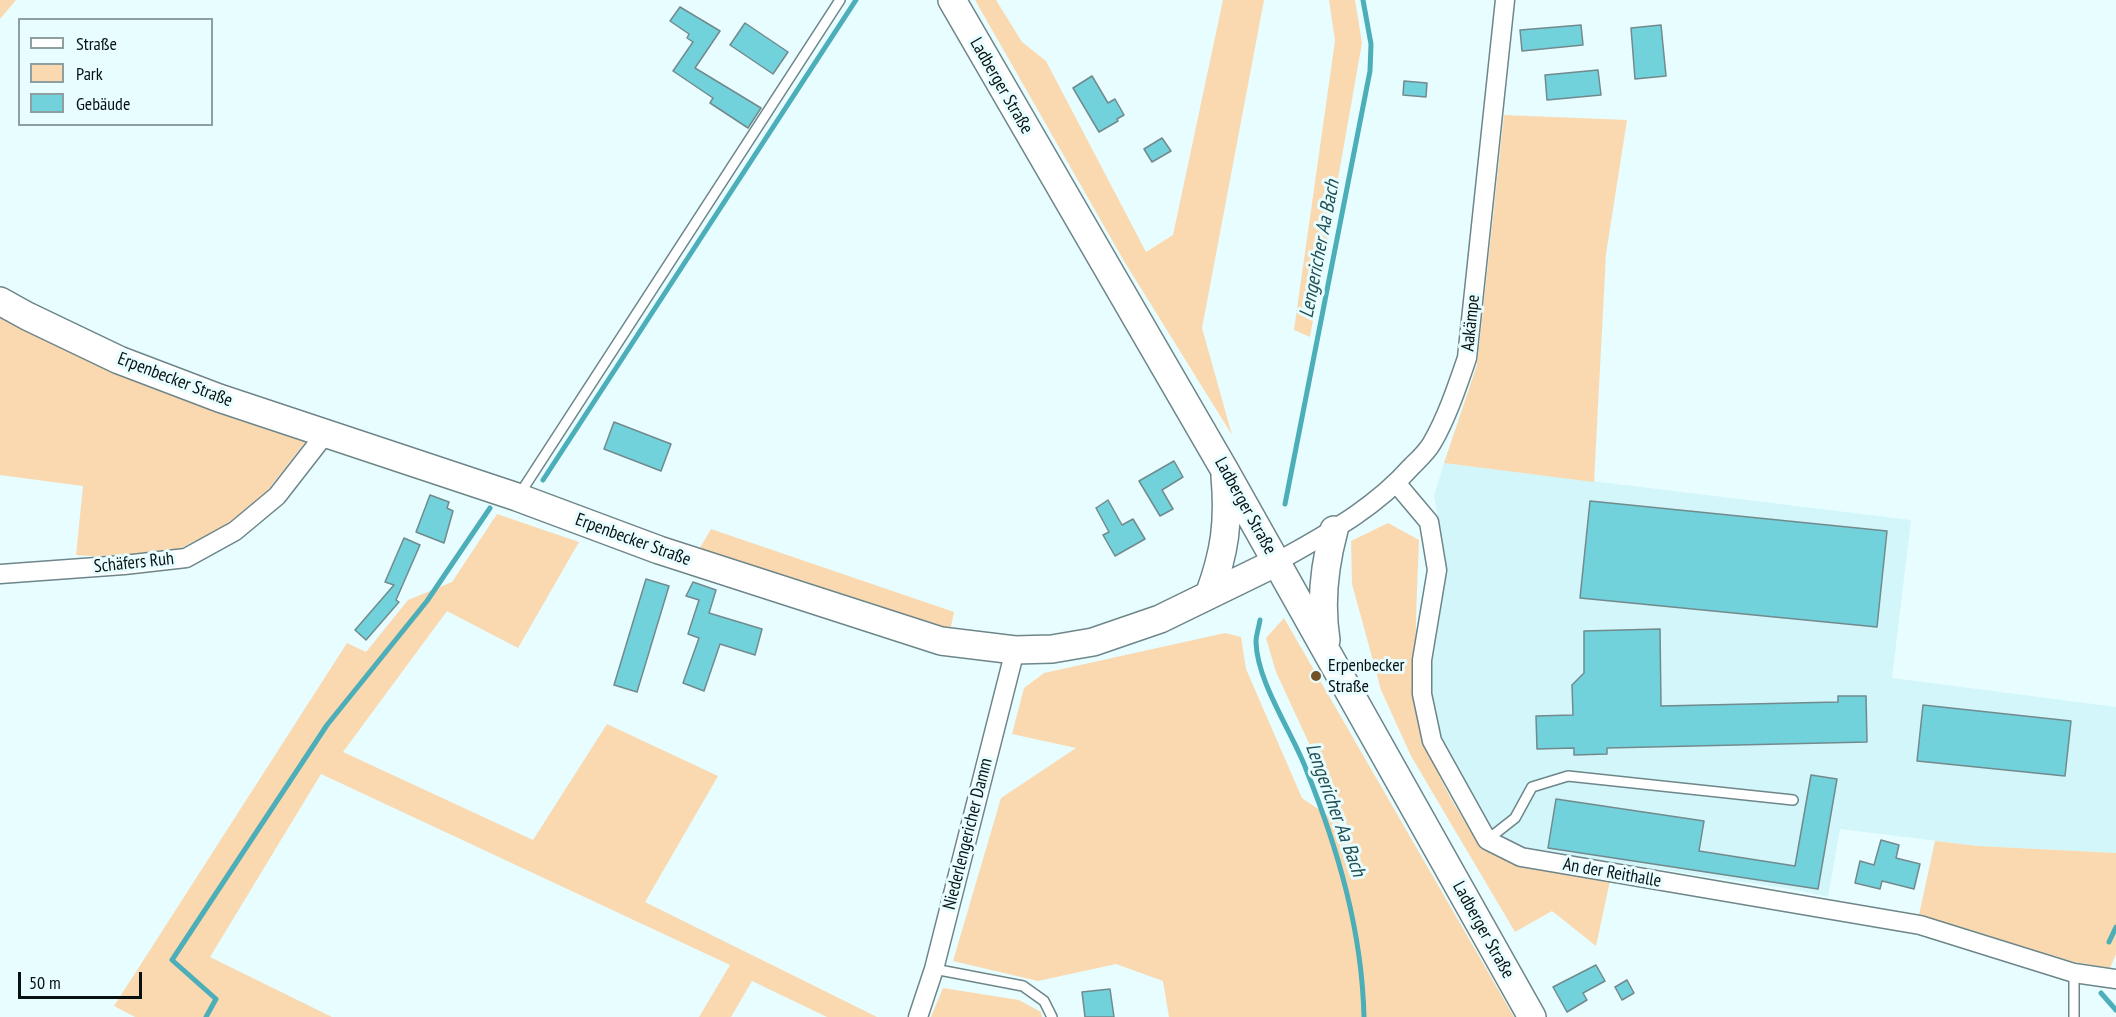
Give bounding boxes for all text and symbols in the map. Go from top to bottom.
legend [18,18,213,126]
text: Straße [76,32,117,55]
street label: Ladberger Straße [965,34,1037,138]
text: Park [76,62,103,85]
text: Gebäude [76,92,130,115]
water label: Lengericher Aa Bach [1295,178,1345,320]
street label: Aakämpe [1457,294,1485,352]
street label: Erpenbecker Straße [114,348,236,412]
street label: Ladberger Straße [1210,454,1280,558]
street label: Erpenbecker Straße [572,509,694,571]
street label: Schäfers Ruh [93,548,175,578]
place label: Erpenbecker Straße [1328,655,1404,698]
marker: Erpenbecker Straße [1309,669,1323,683]
water label: Lengericher Aa Bach [1300,740,1370,880]
street label: Niederlengericher Damm [939,756,997,912]
street label: An der Reithalle [1561,854,1663,892]
street label: Ladberger Straße [1448,878,1518,982]
scale bar [21,960,146,998]
text: 50 m [29,971,61,994]

